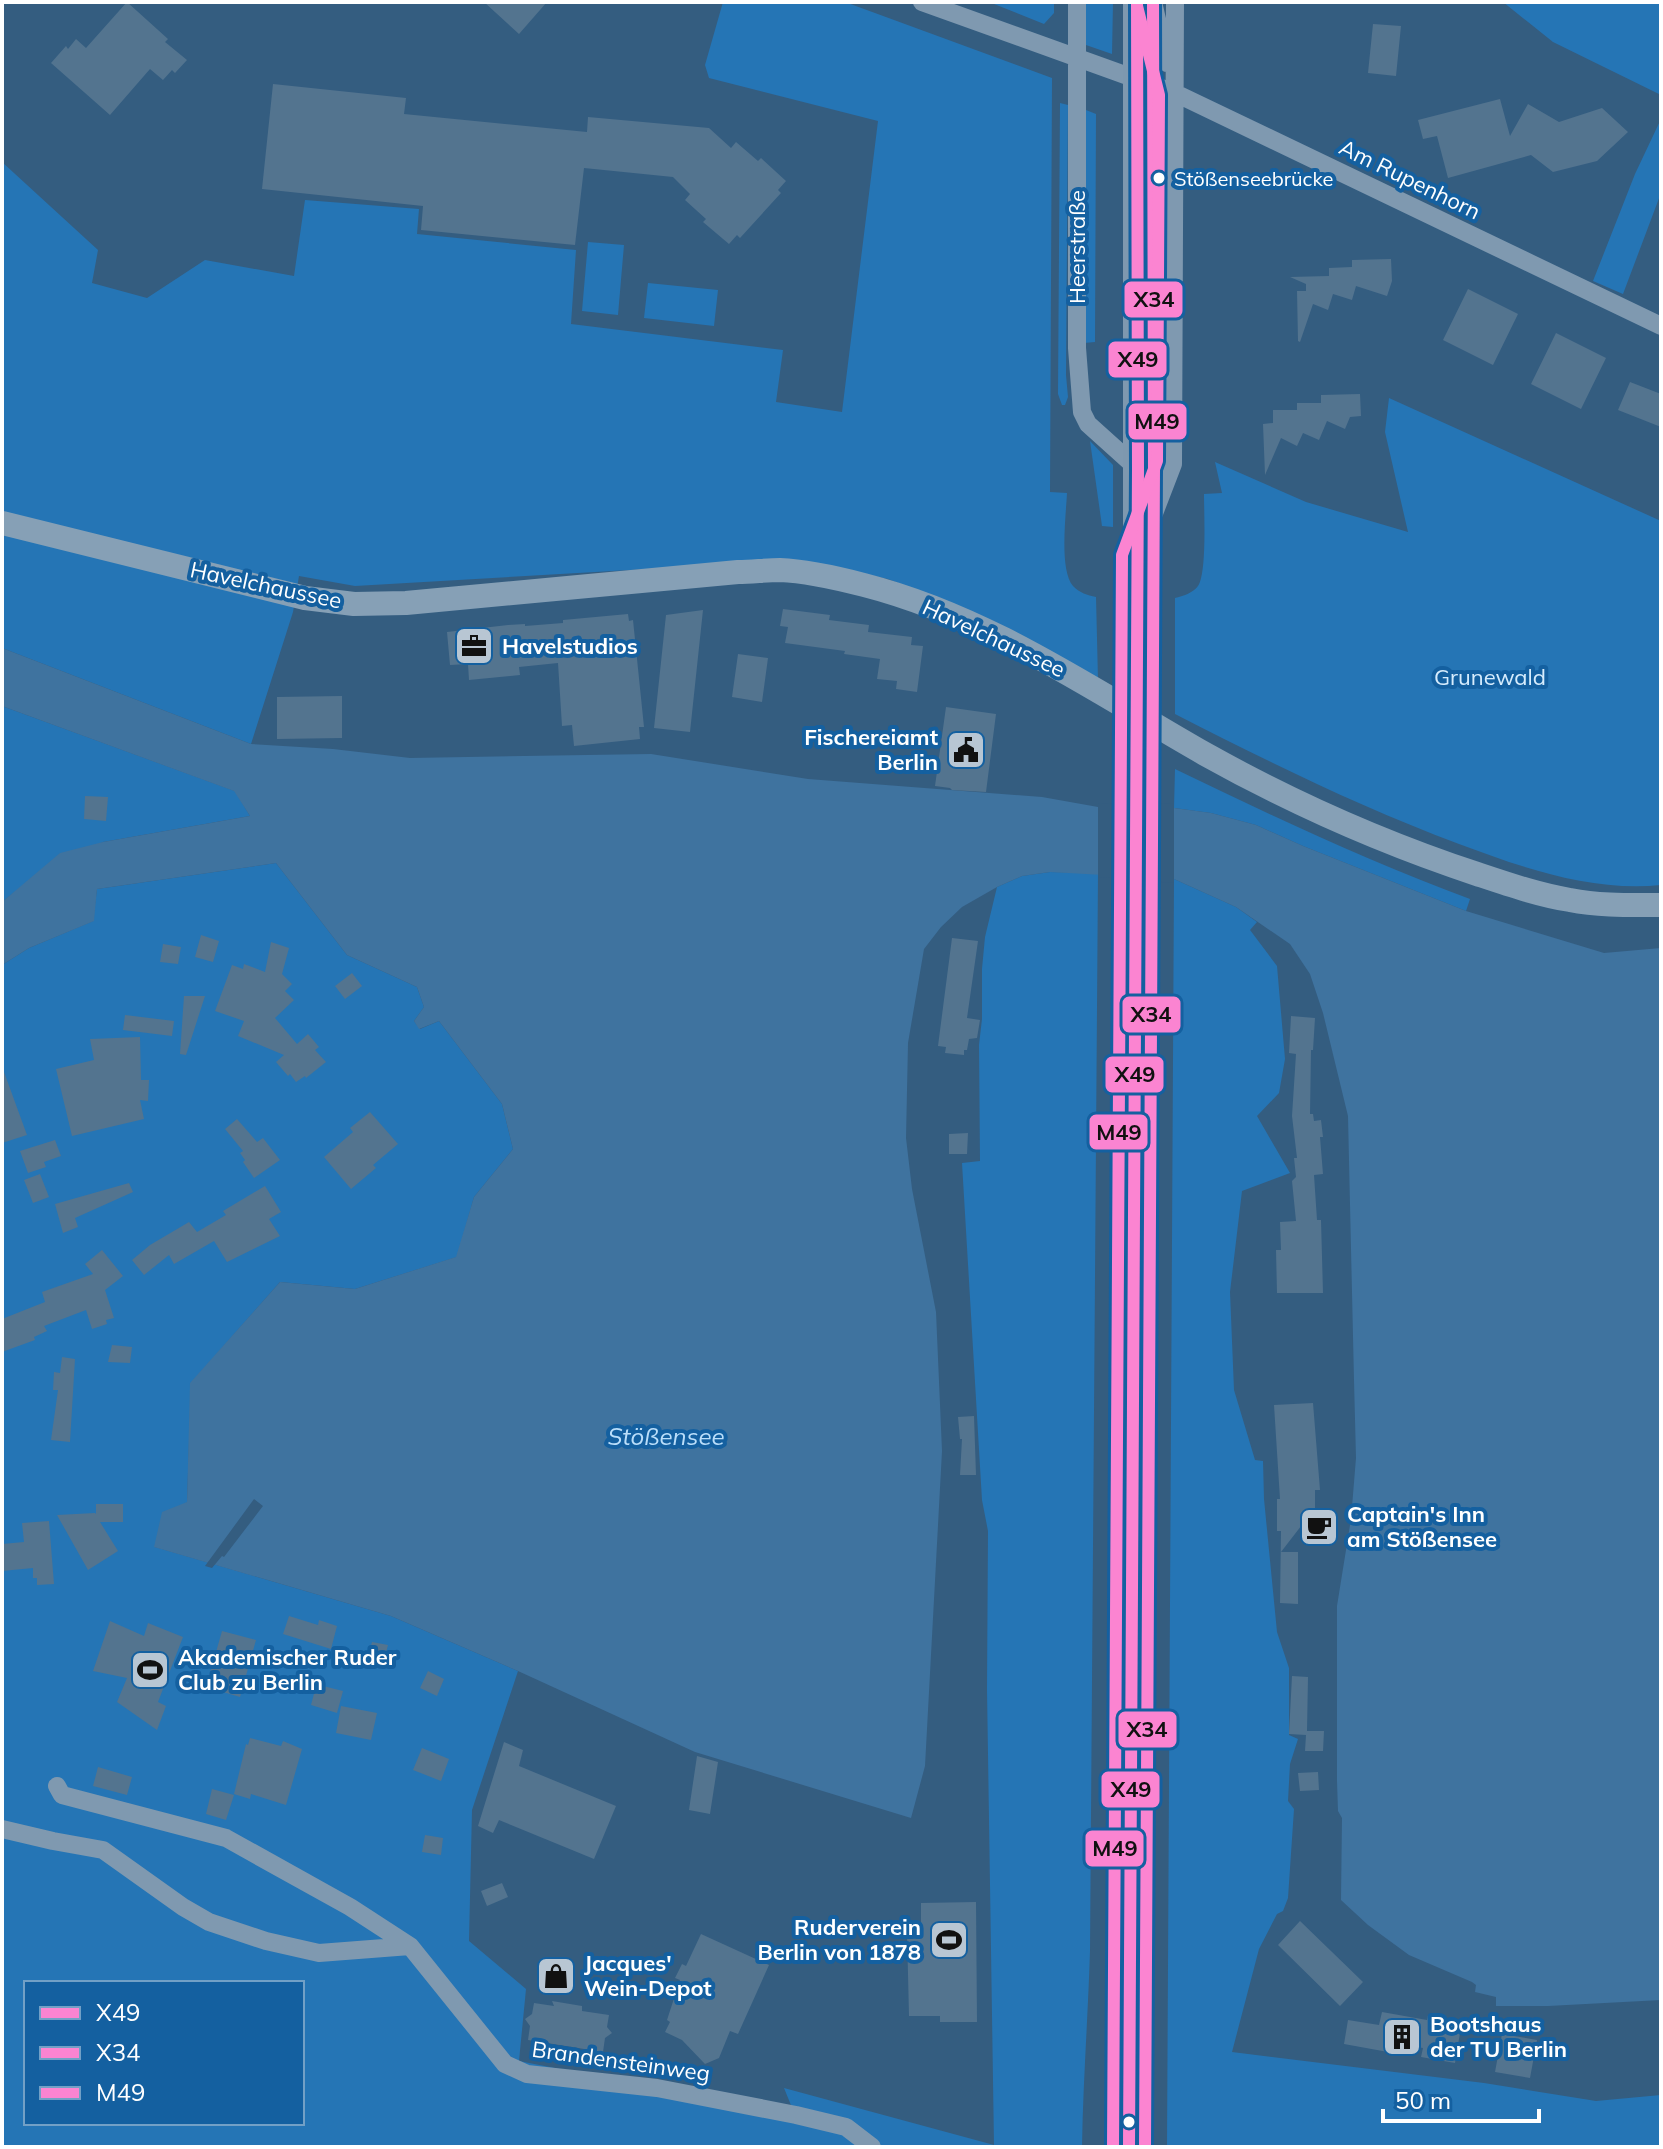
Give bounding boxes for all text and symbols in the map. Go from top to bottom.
street label: Am Rupenhorn [1335,133,1485,225]
place label: Stößenseebrücke [1174,166,1333,191]
marker: Stößenseebrücke [1151,170,1167,186]
street label: Heerstraße [1063,190,1091,304]
line badge: X34 [1123,280,1184,319]
text: X34 [1132,285,1175,313]
line badge: X49 [1107,340,1168,379]
text: X49 [1116,345,1159,373]
line badge: M49 [1127,402,1188,441]
text: M49 [1134,407,1180,435]
street label: Havelchaussee [188,555,344,615]
street label: Havelchaussee [918,593,1070,683]
office icon: Havelstudios [453,625,495,667]
place label: Havelstudios [502,632,638,660]
park label: Grunewald [1434,663,1546,691]
place label: Fischereiamt Berlin [804,723,938,776]
public building icon: Fischereiamt Berlin [945,729,987,771]
line badge: X34 [1121,995,1182,1034]
text: X34 [1129,1000,1172,1028]
line badge: X49 [1104,1055,1165,1094]
text: X49 [1113,1060,1156,1088]
line badge: M49 [1088,1113,1149,1151]
text: M49 [1096,1118,1142,1146]
water label: Stößensee [607,1421,725,1451]
place label: Captain's Inn am Stößensee [1347,1500,1497,1553]
cafe icon: Captain's Inn am Stößensee [1298,1506,1340,1548]
place label: Akademischer Ruder Club zu Berlin [178,1643,397,1696]
sports icon: Akademischer Ruder Club zu Berlin [129,1649,171,1691]
line badge: X34 [1117,1710,1178,1749]
text: X34 [1125,1715,1168,1743]
line badge: X49 [1100,1770,1161,1809]
text: X49 [1109,1775,1152,1803]
line badge: M49 [1084,1829,1145,1868]
text: M49 [1092,1834,1138,1862]
place label: Ruderverein Berlin von 1878 [757,1913,921,1966]
sports icon: Ruderverein Berlin von 1878 [928,1919,970,1961]
place label: Jacques' Wein-Depot [584,1949,712,2002]
shop icon: Jacques' Wein-Depot [535,1955,577,1997]
legend [24,1981,304,2125]
text: X49 [96,1997,140,2027]
place label: Bootshaus der TU Berlin [1430,2010,1567,2063]
building icon: Bootshaus der TU Berlin [1381,2016,1423,2058]
street label: Brandensteinweg [530,2035,712,2087]
text: X34 [96,2037,140,2067]
scale bar [1383,2073,1539,2123]
text: M49 [96,2077,145,2107]
text: 50 m [1395,2085,1451,2115]
unlabelled marker [1121,2114,1137,2130]

